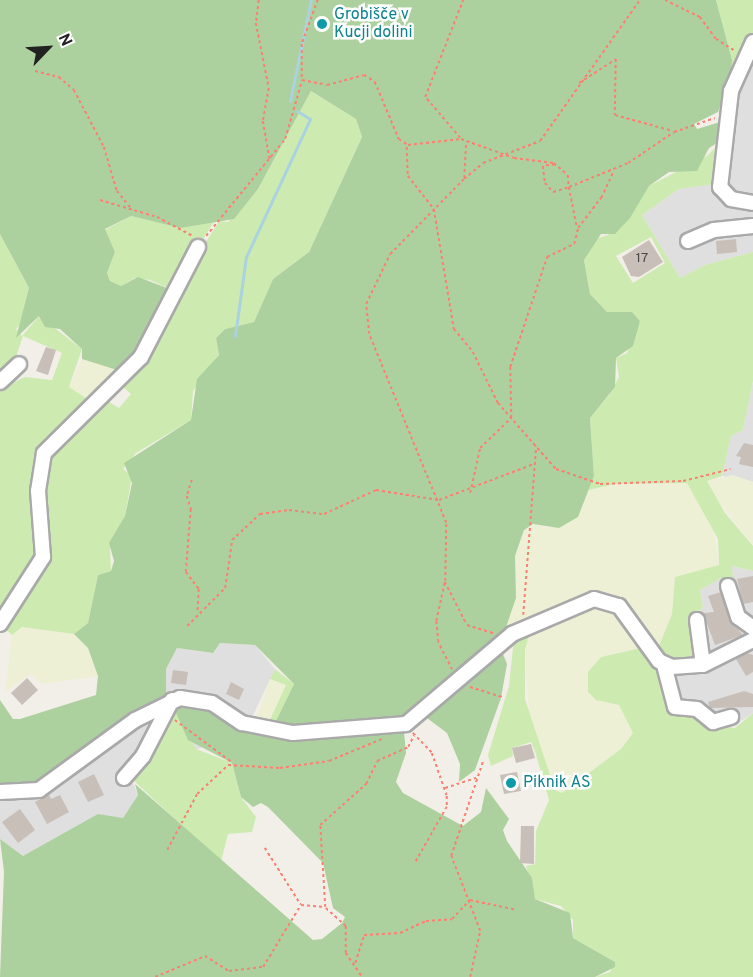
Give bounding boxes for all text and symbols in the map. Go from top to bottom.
place label: Grobišče v Kucji dolini [334,5,413,43]
marker: Grobišče v Kucji dolini [315,17,329,31]
north arrow [18,18,78,78]
text: N [53,31,76,50]
house number: 17 [636,251,648,267]
place label: Piknik AS [523,773,591,793]
marker: Piknik AS [504,776,518,790]

